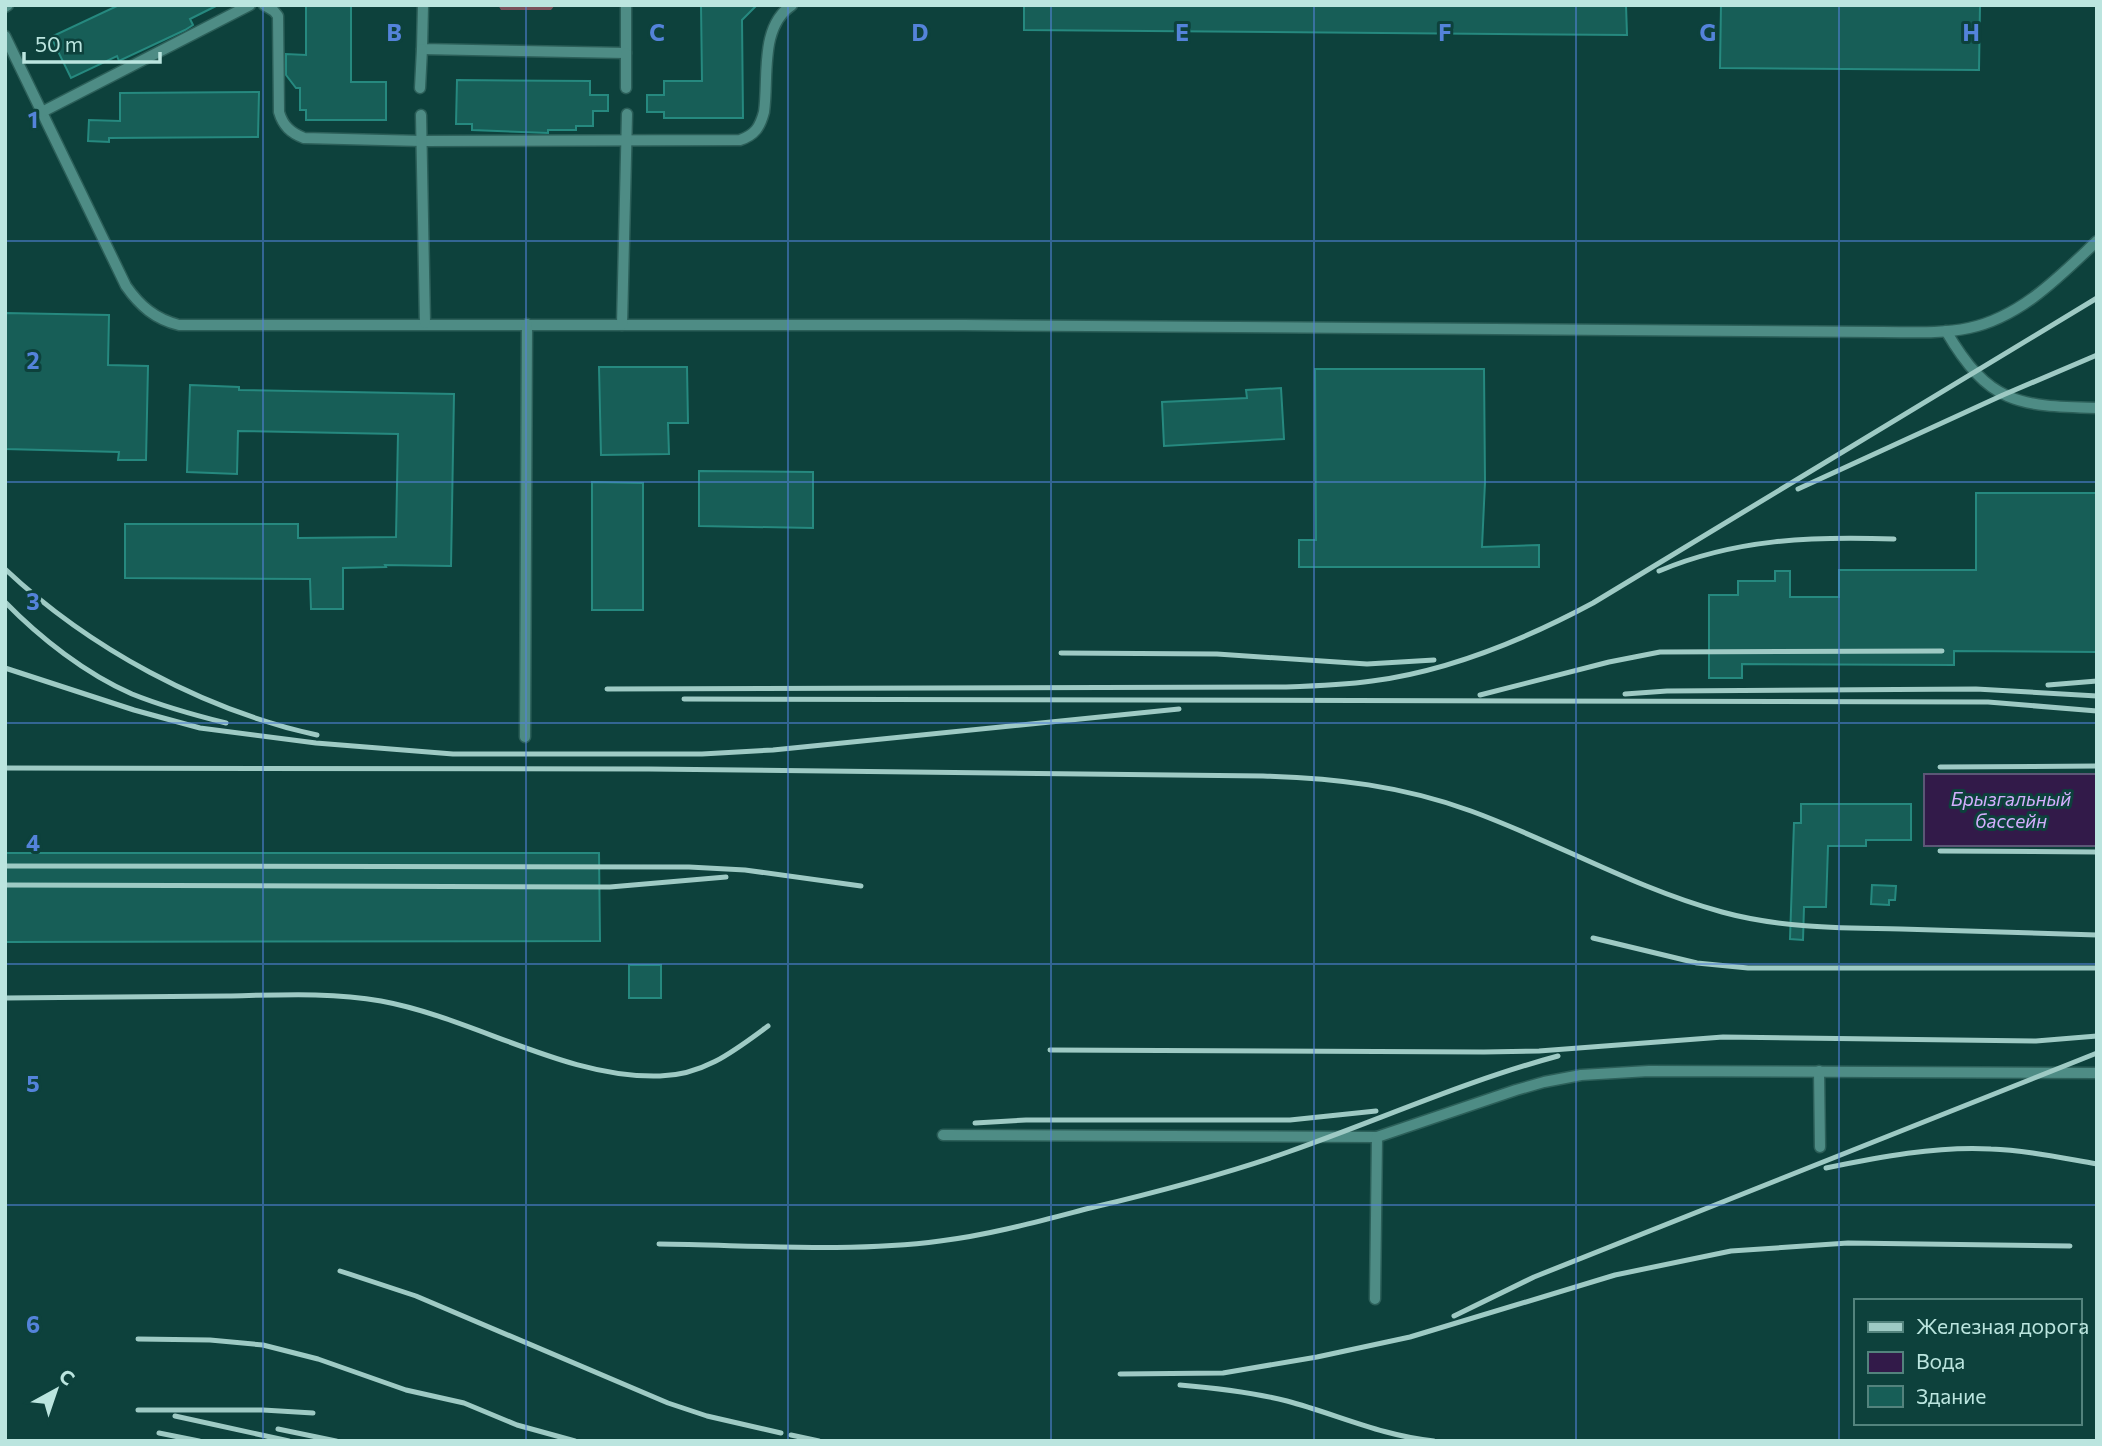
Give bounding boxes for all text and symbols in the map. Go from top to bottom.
text: B [386,18,402,46]
text: C [649,18,665,46]
text: D [912,18,929,46]
text: E [1175,18,1189,46]
text: F [1438,18,1452,46]
text: G [1700,18,1716,46]
text: H [1962,18,1980,46]
scale bar [24,21,161,65]
text: 50 m [35,31,83,56]
text: 1 [28,105,38,133]
text: 2 [26,346,40,374]
text: 3 [26,587,40,615]
water label: Брызгальный бассейн [1951,787,2071,832]
text: 4 [26,828,40,856]
text: 5 [26,1069,40,1097]
legend [1854,1299,2081,1425]
text: 6 [26,1310,40,1338]
text: Железная дорога [1916,1313,2089,1338]
text: Вода [1916,1348,1965,1373]
north arrow [21,1355,91,1425]
text: С [55,1364,80,1390]
text: Здание [1916,1383,1986,1408]

